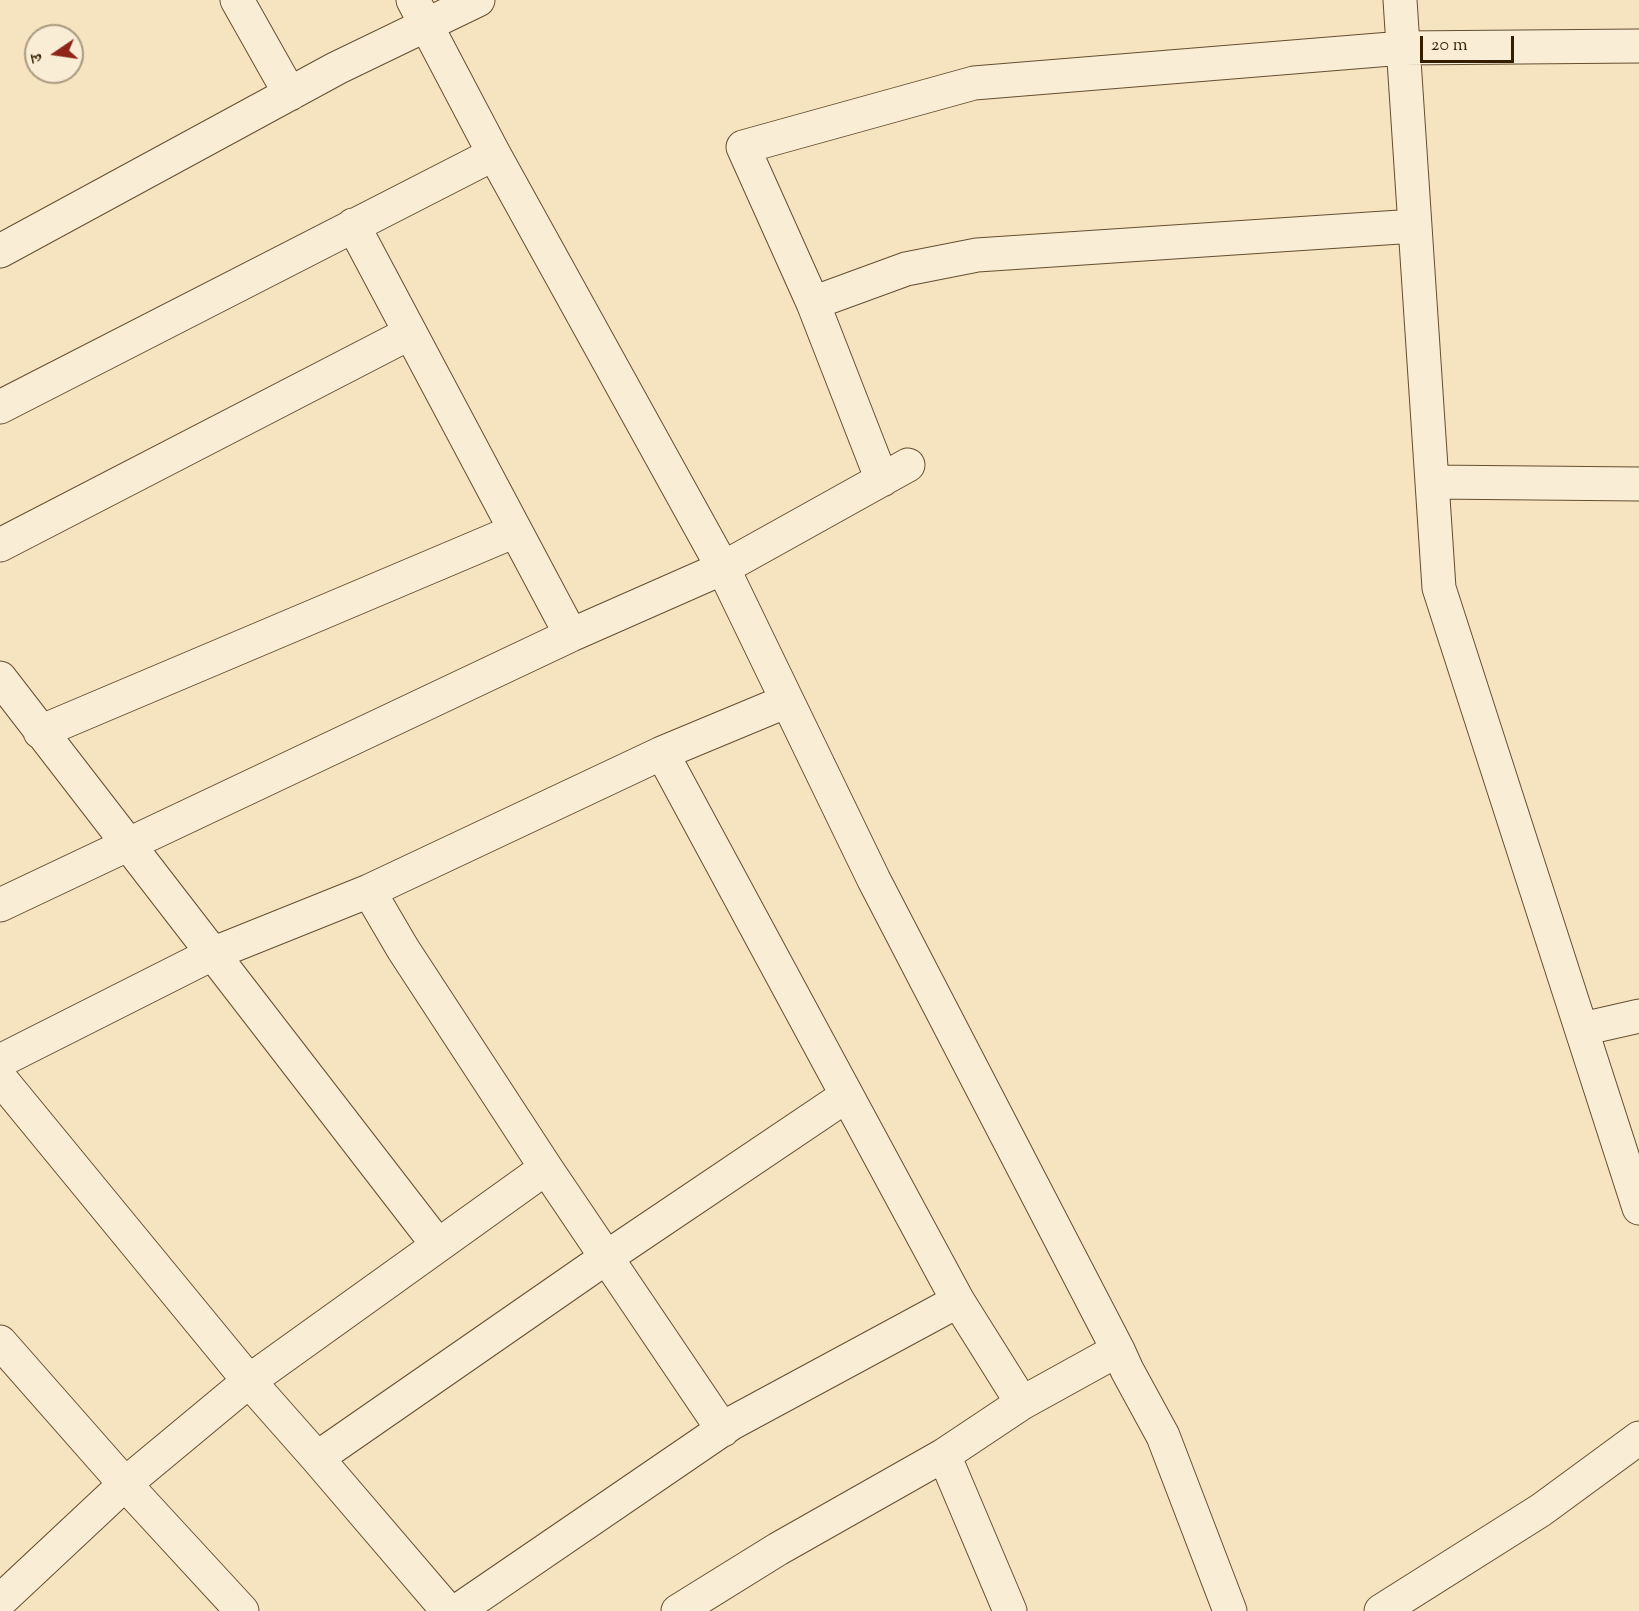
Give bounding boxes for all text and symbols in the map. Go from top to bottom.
north arrow [24,24,84,84]
scale bar [1423,24,1518,62]
text: 20 m [1431,33,1468,59]
text: उ [26,51,50,64]

